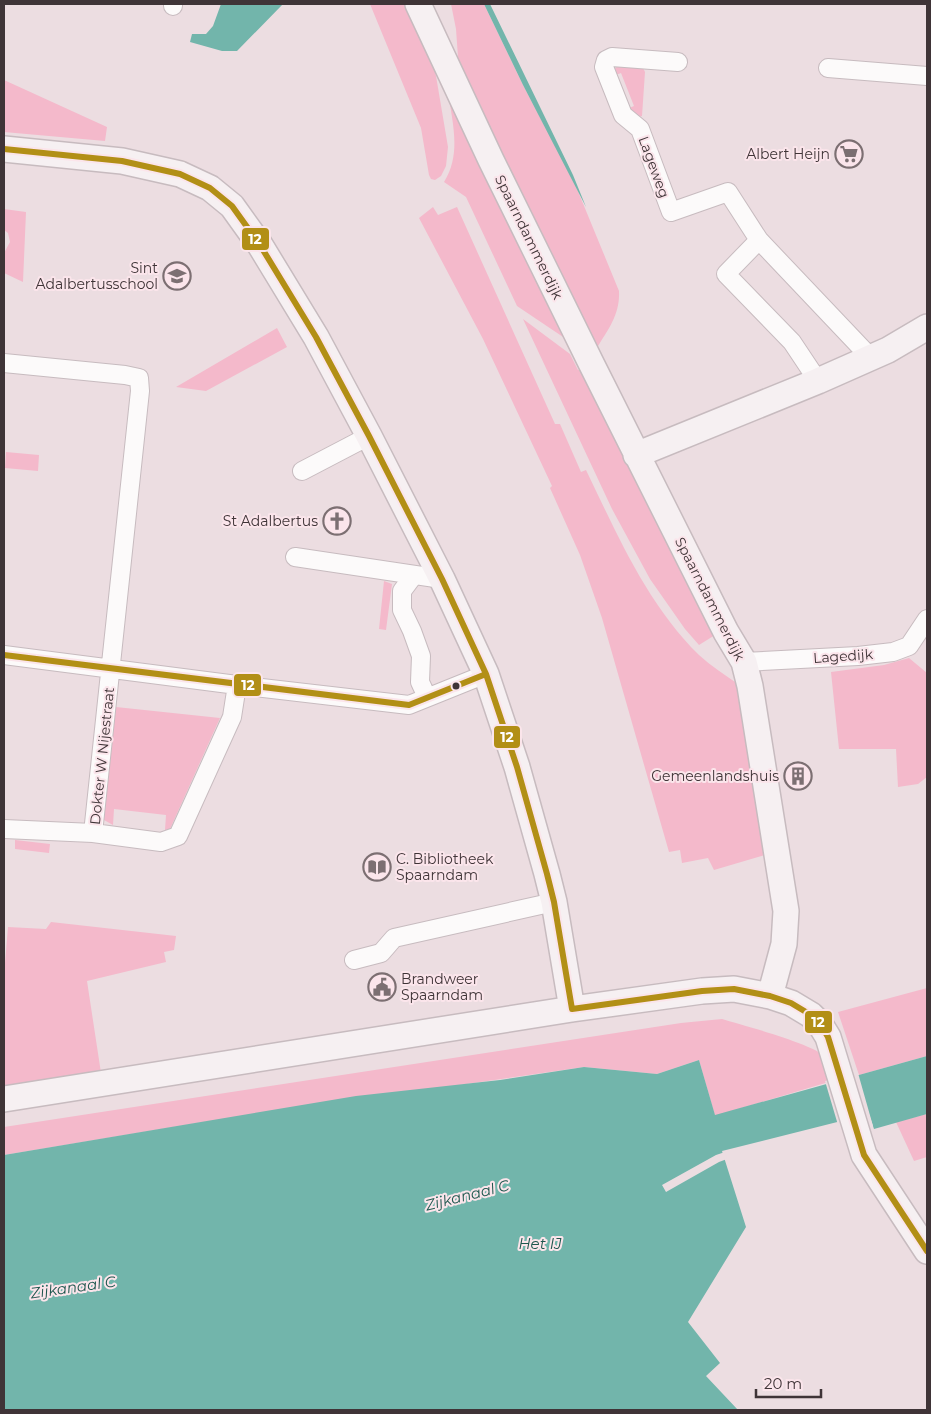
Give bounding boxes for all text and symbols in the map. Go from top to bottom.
street label: Lageweg [635,134,673,200]
supermarket icon: Albert Heijn [834,139,864,169]
place label: Albert Heijn [746,145,830,163]
street label: Spaarndammerdijk [491,172,567,303]
line badge: 12 [241,227,270,251]
text: 12 [248,230,262,248]
place label: Sint Adalbertusschool [35,259,158,293]
school or university icon: Sint Adalbertusschool [162,261,192,291]
church icon: St Adalbertus [322,506,352,536]
place label: St Adalbertus [223,512,318,530]
street label: Spaarndammerdijk [671,534,749,664]
street label: Lagedijk [812,645,874,667]
line badge: 12 [233,673,262,697]
text: 12 [241,676,255,694]
unlabelled marker [451,681,461,691]
street label: Dokter W Nijestraat [86,686,118,826]
line badge: 12 [493,725,521,749]
text: 12 [500,728,514,746]
building icon: Gemeenlandshuis [783,761,813,791]
place label: Gemeenlandshuis [651,767,779,785]
place label: C. Bibliotheek Spaarndam [396,850,494,884]
library icon: C. Bibliotheek Spaarndam [362,852,392,882]
place label: Brandweer Spaarndam [401,970,483,1004]
public building icon: Brandweer Spaarndam [367,972,397,1002]
line badge: 12 [804,1010,833,1034]
text: 12 [811,1013,825,1031]
water label: Zijkanaal C [422,1175,512,1215]
water label: Het IJ [518,1234,562,1253]
water label: Zijkanaal C [28,1271,118,1303]
scale bar [756,1366,821,1398]
text: 20 m [764,1374,802,1393]

